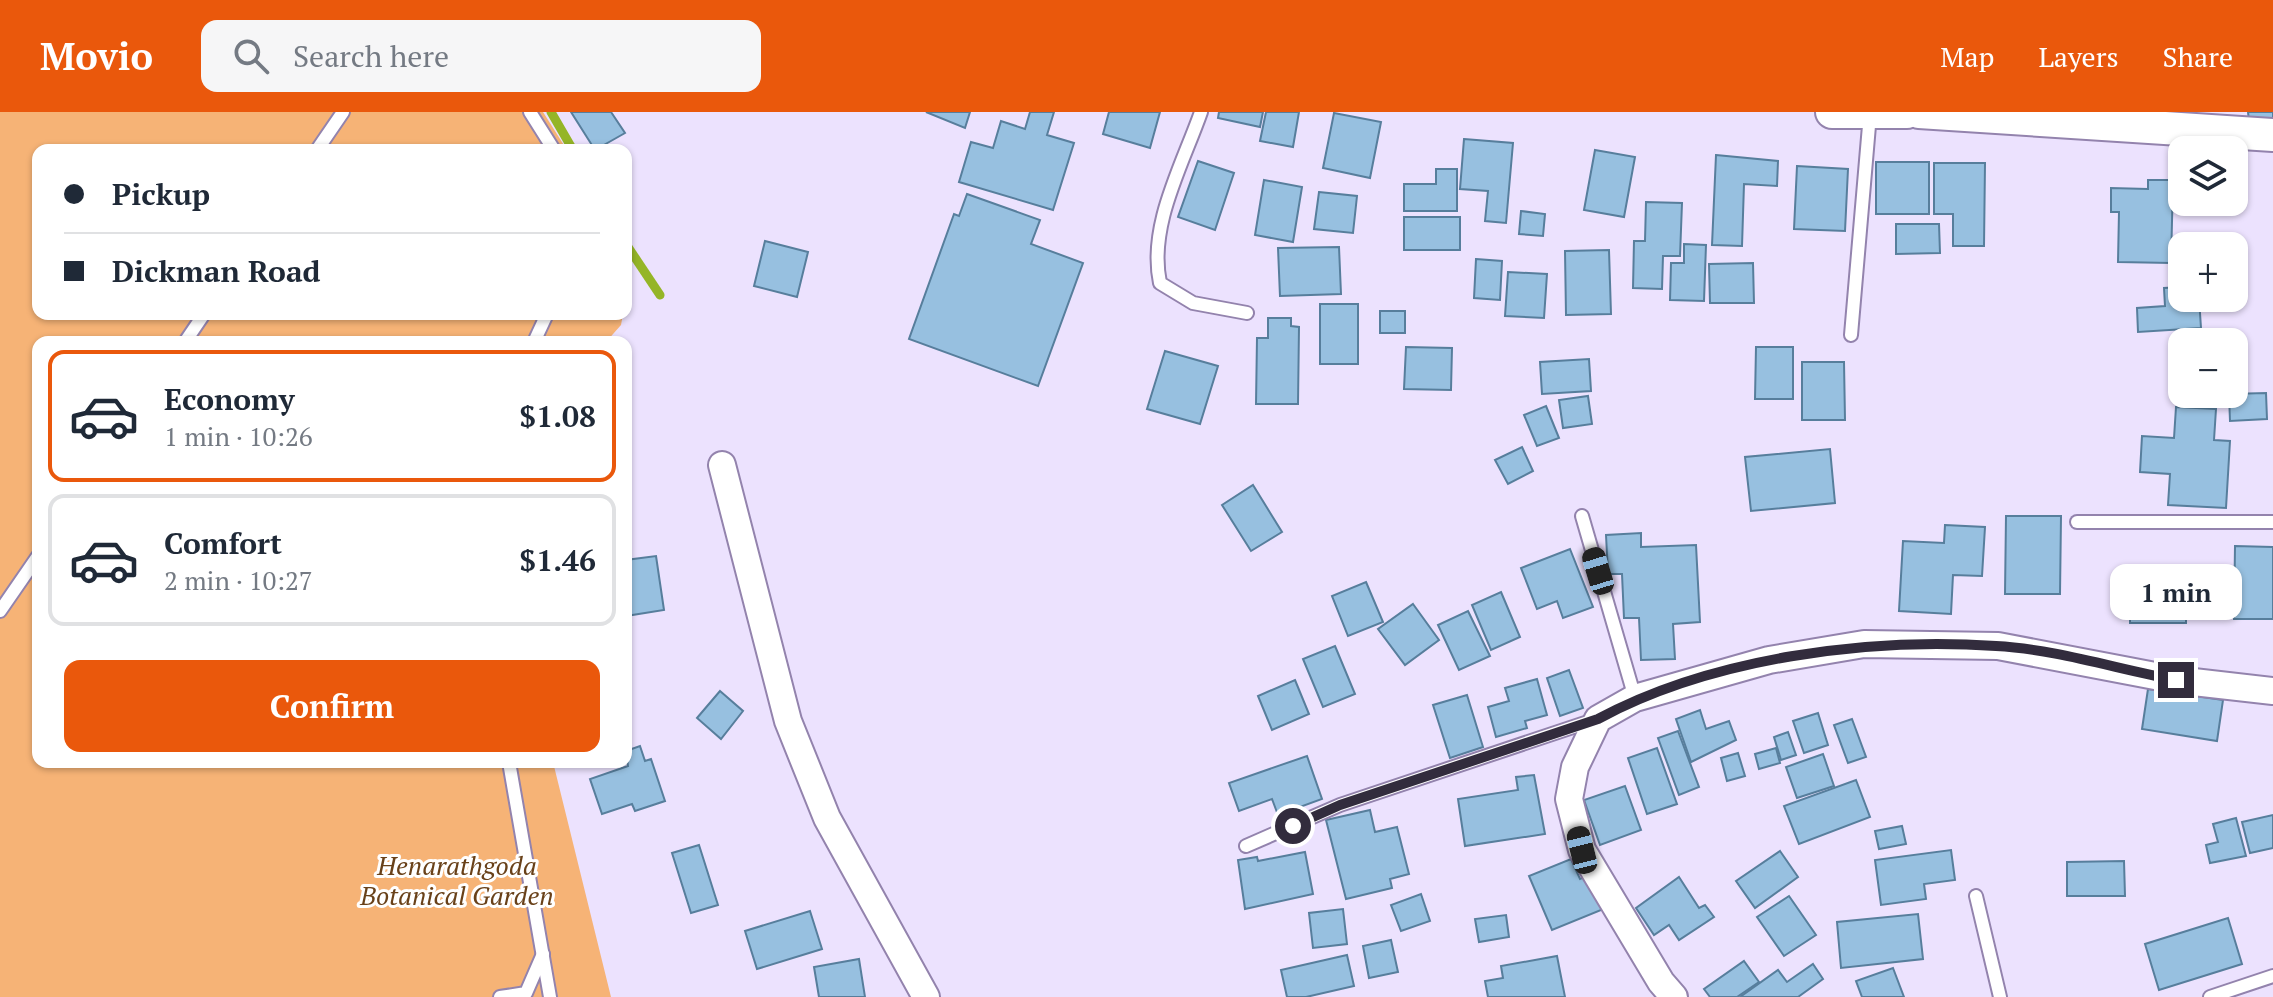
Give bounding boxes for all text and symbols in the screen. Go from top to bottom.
search box [201,20,761,92]
text: Movio [40,31,153,81]
icon: search [229,34,273,78]
text: Search here [293,36,449,76]
text: Map [1940,38,1994,75]
text: Layers [2038,38,2119,75]
text: Share [2163,38,2233,75]
map controls [2168,136,2248,408]
button: layers [2168,136,2248,216]
text: Pickup [112,174,210,214]
button: + [2168,232,2248,312]
text: Dickman Road [112,251,321,291]
button: − [2168,328,2248,408]
text: Economy [164,379,295,419]
icon: car [68,380,140,452]
text: $1.08 [519,396,596,436]
text: 1 min · 10:26 [164,419,313,453]
text: Comfort [164,523,282,563]
icon: car [68,524,140,596]
text: $1.46 [519,540,596,580]
car [1580,545,1616,597]
text: 2 min · 10:27 [164,563,313,597]
callout: 1 min [2110,564,2242,620]
text: 1 min [2140,575,2212,609]
button: Confirm [64,660,600,752]
route end [2158,662,2194,698]
route start [1275,808,1311,844]
car [1565,824,1599,876]
park label: Henarathgoda Botanical Garden [359,848,554,912]

